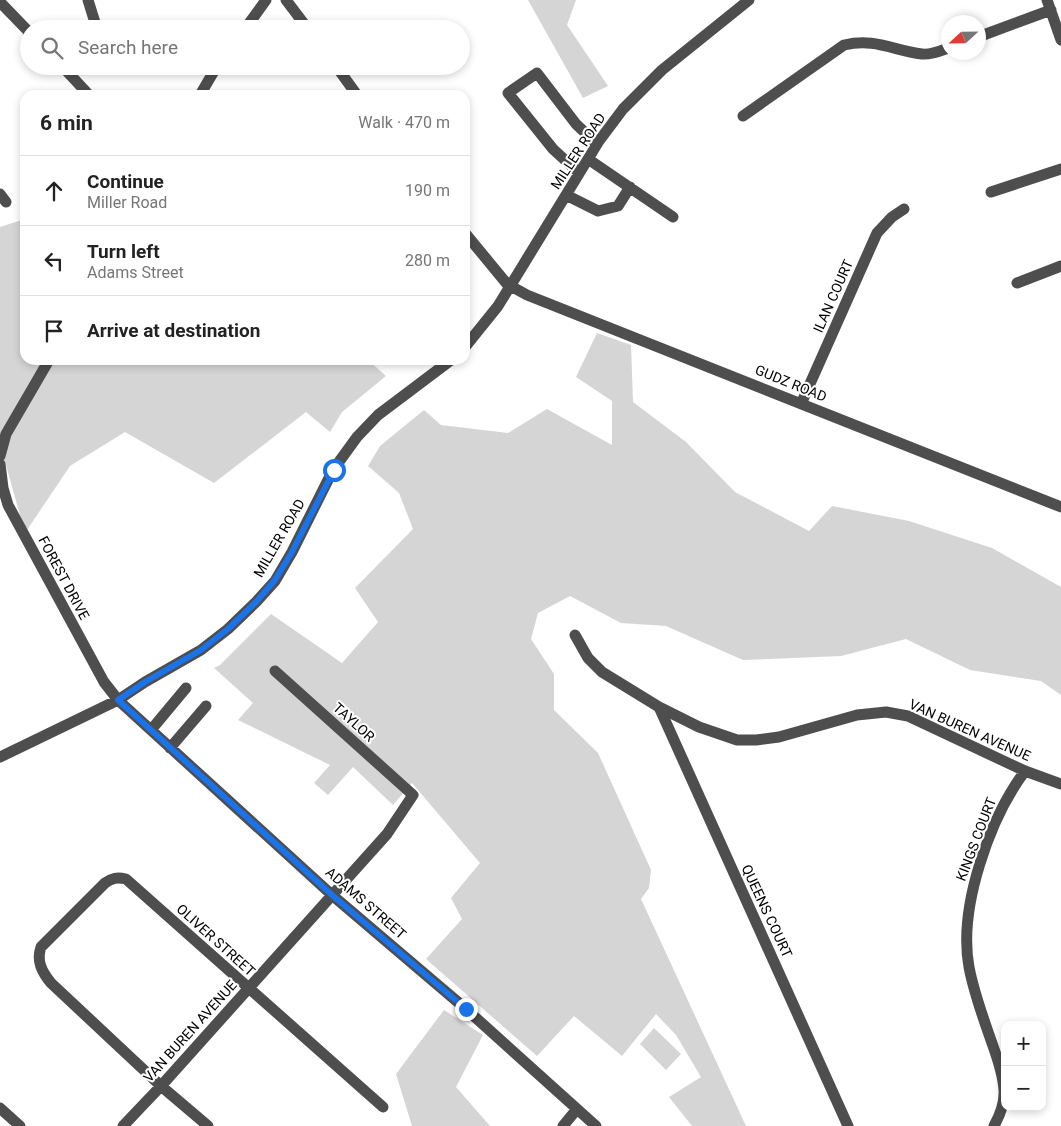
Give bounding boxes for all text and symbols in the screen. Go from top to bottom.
north arrow [941,15,986,60]
search box [20,20,470,75]
icon: search [38,34,66,62]
text: Search here [78,36,178,59]
street label: MILLER ROAD [547,110,609,192]
text: 6 min [40,111,93,135]
text: Walk · 470 m [358,113,450,132]
text: Continue [87,170,164,193]
icon: ahead [40,177,68,205]
text: 190 m [405,181,450,200]
text: Miller Road [87,193,167,212]
text: Turn left [87,240,160,263]
icon: left [40,247,68,275]
text: 280 m [405,251,450,270]
street label: ILAN COURT [810,256,856,335]
text: Adams Street [87,263,184,282]
icon: arrive [40,317,68,345]
text: Arrive at destination [87,319,260,342]
street label: GUDZ ROAD [753,361,829,405]
route start [323,459,346,482]
street label: MILLER ROAD [250,496,308,580]
street label: FOREST DRIVE [35,533,93,623]
street label: VAN BUREN AVENUE [907,696,1033,764]
street label: TAYLOR [330,699,378,745]
street label: KINGS COURT [953,794,999,883]
street label: QUEENS COURT [738,862,796,961]
street label: ADAMS STREET [323,864,410,943]
street label: OLIVER STREET [174,901,259,980]
street label: VAN BUREN AVENUE [140,977,240,1085]
route end [455,998,478,1021]
map controls [1001,1021,1046,1111]
button: + [1001,1021,1046,1066]
button: − [1001,1066,1046,1111]

